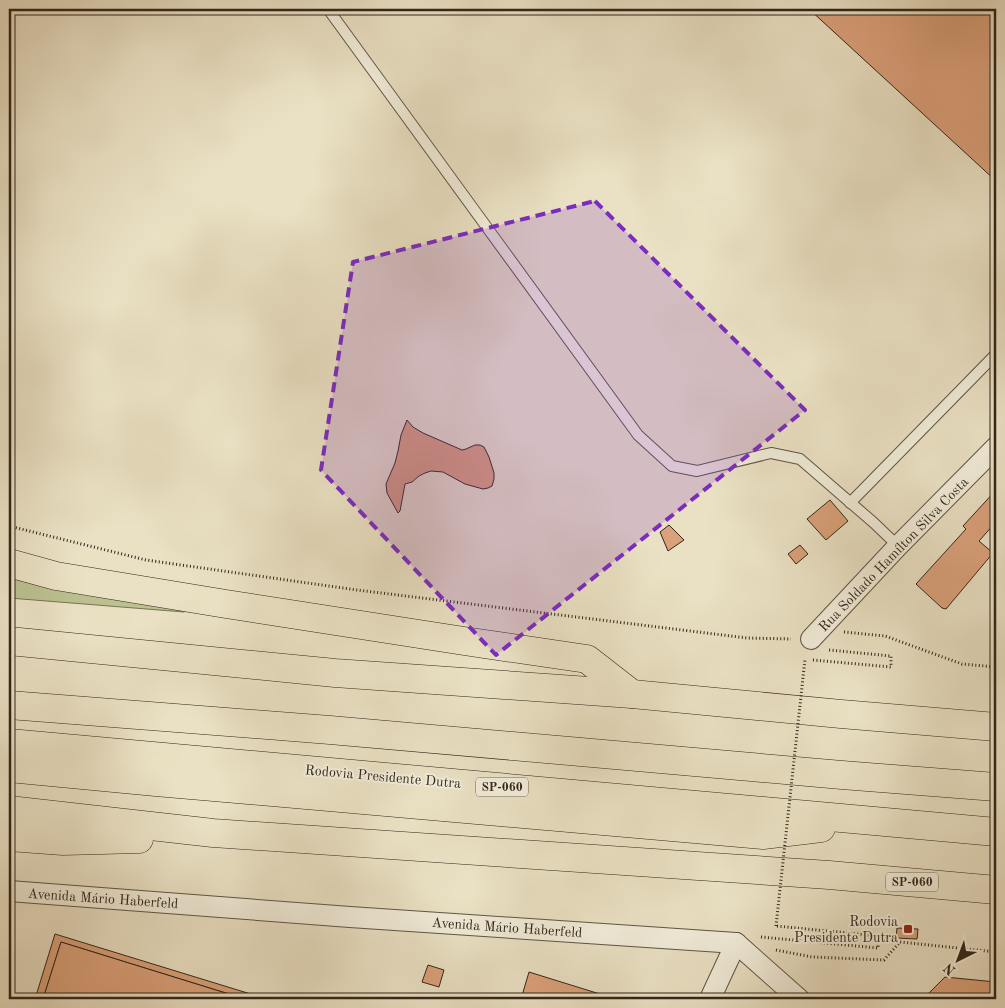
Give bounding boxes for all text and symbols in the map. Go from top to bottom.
street label: Rua Soldado Hamílton Silva Costa [816,475,971,634]
street label: Rodovia Presidente Dutra [304,763,462,791]
road number: SP-060 [476,778,528,796]
road number: SP-060 [886,872,938,892]
street label: Avenida Mário Haberfeld [27,887,179,911]
place label: Rodovia Presidente Dutra [794,915,898,945]
street label: Avenida Mário Haberfeld [431,916,583,940]
marker: Rodovia Presidente Dutra [902,923,914,935]
north arrow [932,936,982,986]
text: N [941,960,959,978]

